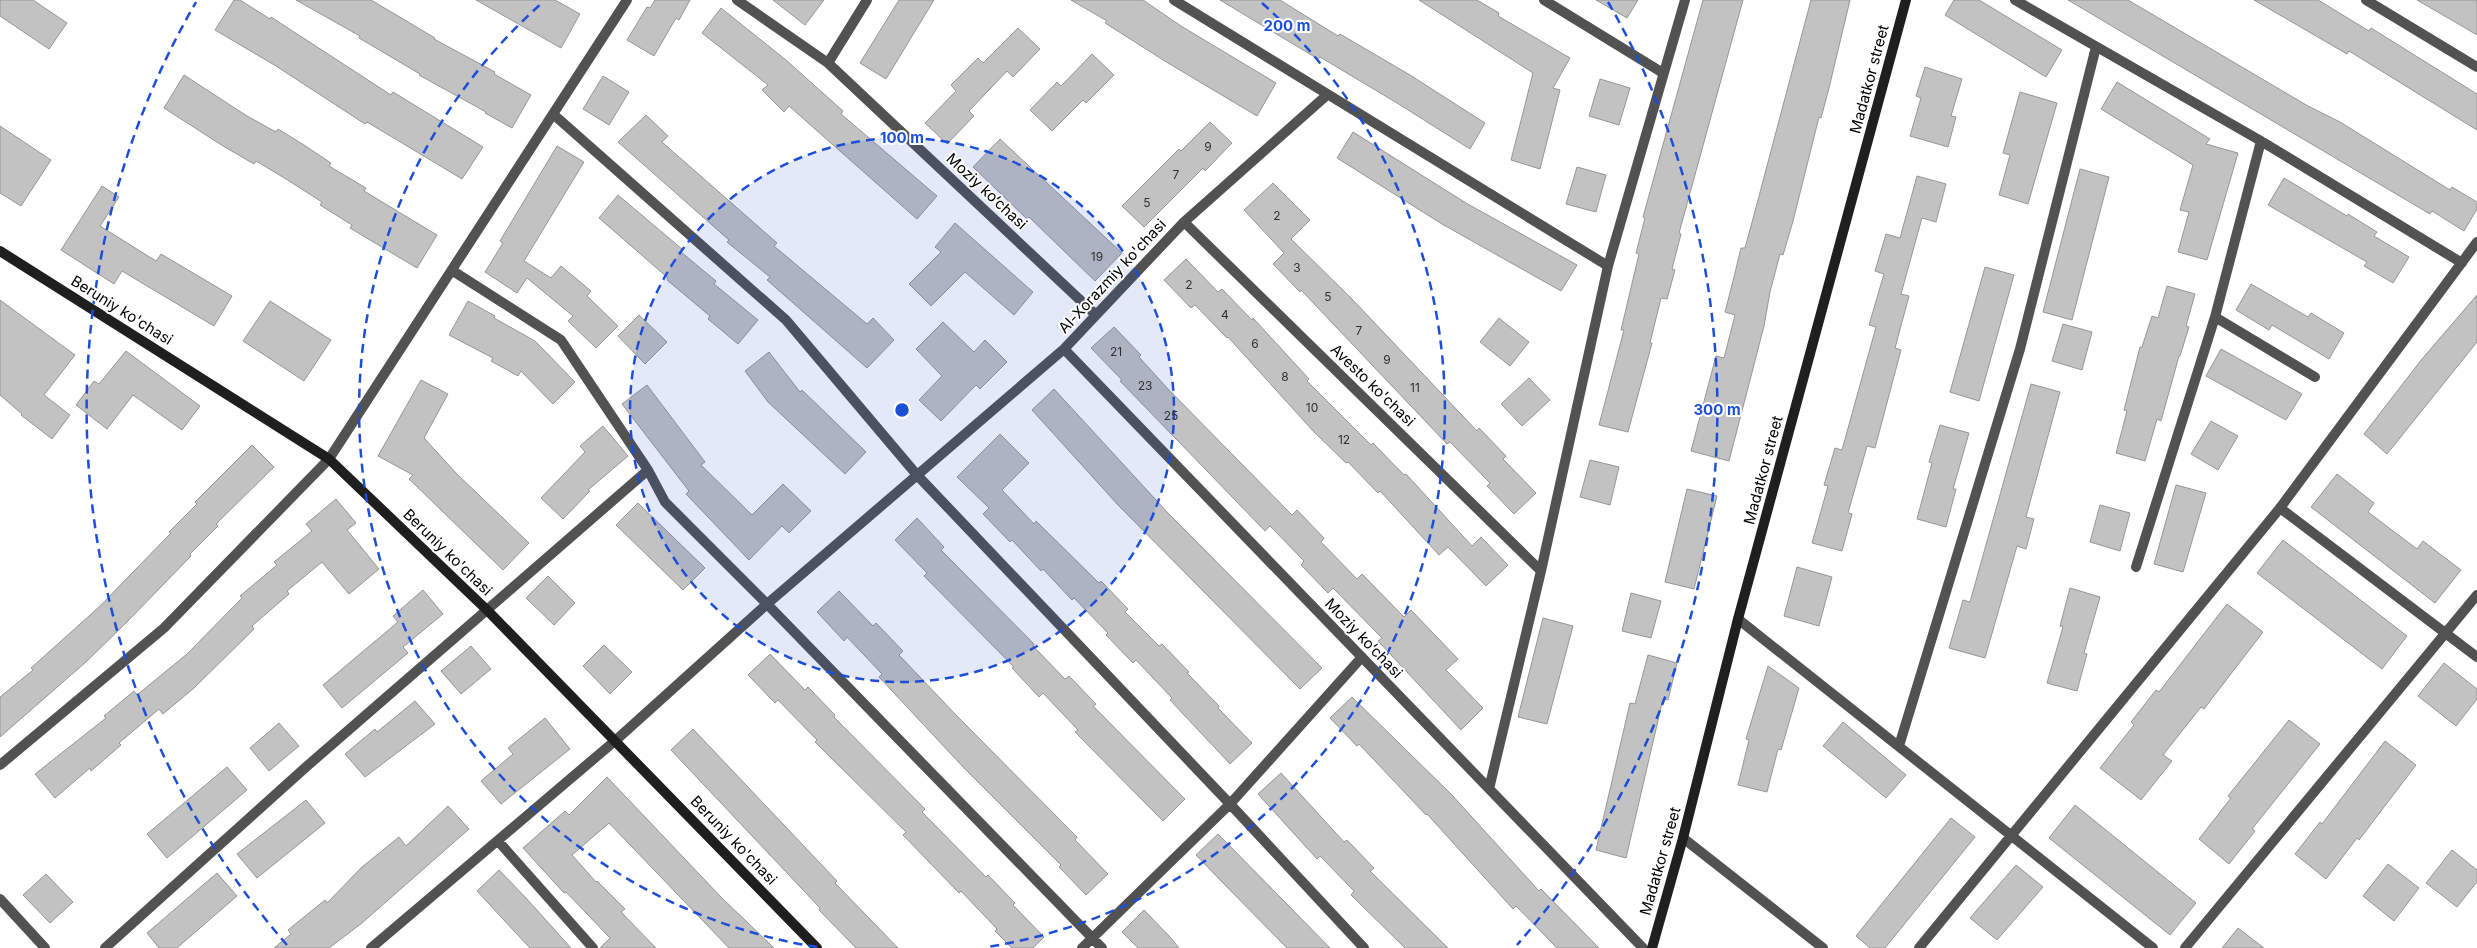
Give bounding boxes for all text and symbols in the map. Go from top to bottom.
text: 200 m [1264,16,1310,35]
street label: Madatkor street [1845,22,1893,135]
text: 100 m [880,128,924,147]
house number: 9 [1204,139,1212,154]
street label: Moziy ko‘chasi [943,149,1031,233]
house number: 7 [1173,167,1180,182]
house number: 5 [1143,195,1151,210]
house number: 2 [1273,208,1281,223]
street label: Al-Xorazmiy ko'chasi [1054,215,1170,337]
house number: 19 [1091,249,1103,264]
house number: 3 [1293,260,1301,275]
street label: Beruniy ko'chasi [68,271,176,349]
house number: 2 [1185,277,1193,292]
house number: 5 [1324,289,1332,304]
house number: 4 [1221,307,1229,322]
house number: 7 [1356,323,1363,338]
house number: 6 [1251,336,1259,351]
street label: Avesto ko'chasi [1327,340,1419,430]
house number: 21 [1110,344,1122,359]
house number: 9 [1383,352,1391,367]
house number: 8 [1281,369,1289,384]
house number: 23 [1138,378,1152,393]
house number: 11 [1410,380,1420,395]
house number: 10 [1306,400,1318,415]
text: 300 m [1693,400,1741,419]
centre of rings [893,401,911,419]
house number: 25 [1164,408,1178,423]
street label: Madatkor street [1739,413,1787,526]
house number: 12 [1338,432,1350,447]
street label: Beruniy ko'chasi [399,505,497,599]
street label: Moziy ko‘chasi [1321,594,1407,682]
street label: Beruniy ko'chasi [687,791,781,889]
street label: Madatkor street [1635,805,1685,917]

